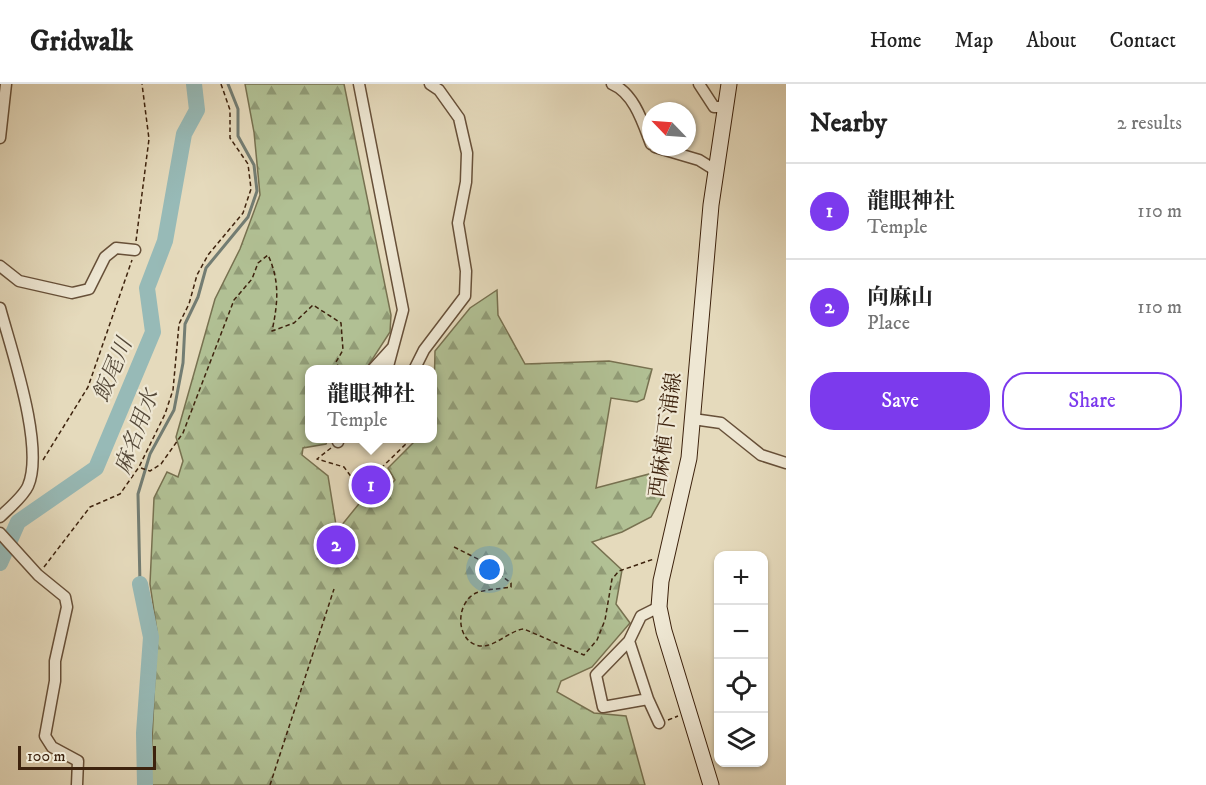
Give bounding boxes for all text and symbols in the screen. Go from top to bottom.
text: Gridwalk [30,24,133,59]
text: Home [870,28,922,54]
text: Map [955,28,993,54]
text: About [1026,28,1077,54]
text: Contact [1110,28,1176,54]
north arrow [642,102,696,156]
text: Nearby [810,107,887,140]
text: 2 results [1117,111,1182,136]
text: 龍眼神社 [867,188,955,215]
text: 1 [826,199,833,224]
text: 110 m [1137,199,1182,224]
text: Temple [867,215,928,240]
text: 向麻山 [867,284,933,311]
text: 2 [825,295,834,320]
text: 110 m [1137,295,1182,320]
text: Place [867,311,910,336]
water label: 飯尾川 [88,333,139,406]
popup [305,365,437,443]
street label: 西麻植下浦線 [644,371,688,499]
button: Save [810,372,990,430]
button: Share [1002,372,1182,430]
text: 龍眼神社 [327,381,415,408]
water label: 麻名用水 [109,384,165,478]
text: Temple [327,408,388,433]
pin: 1 [352,462,391,508]
pin: 2 [316,522,356,568]
map controls [714,551,768,767]
button: + [714,551,768,605]
your location [475,555,504,584]
button: − [714,605,768,659]
button: locate [714,659,768,713]
button: layers [714,713,768,767]
scale bar [18,743,156,770]
text: 100 m [27,746,66,766]

